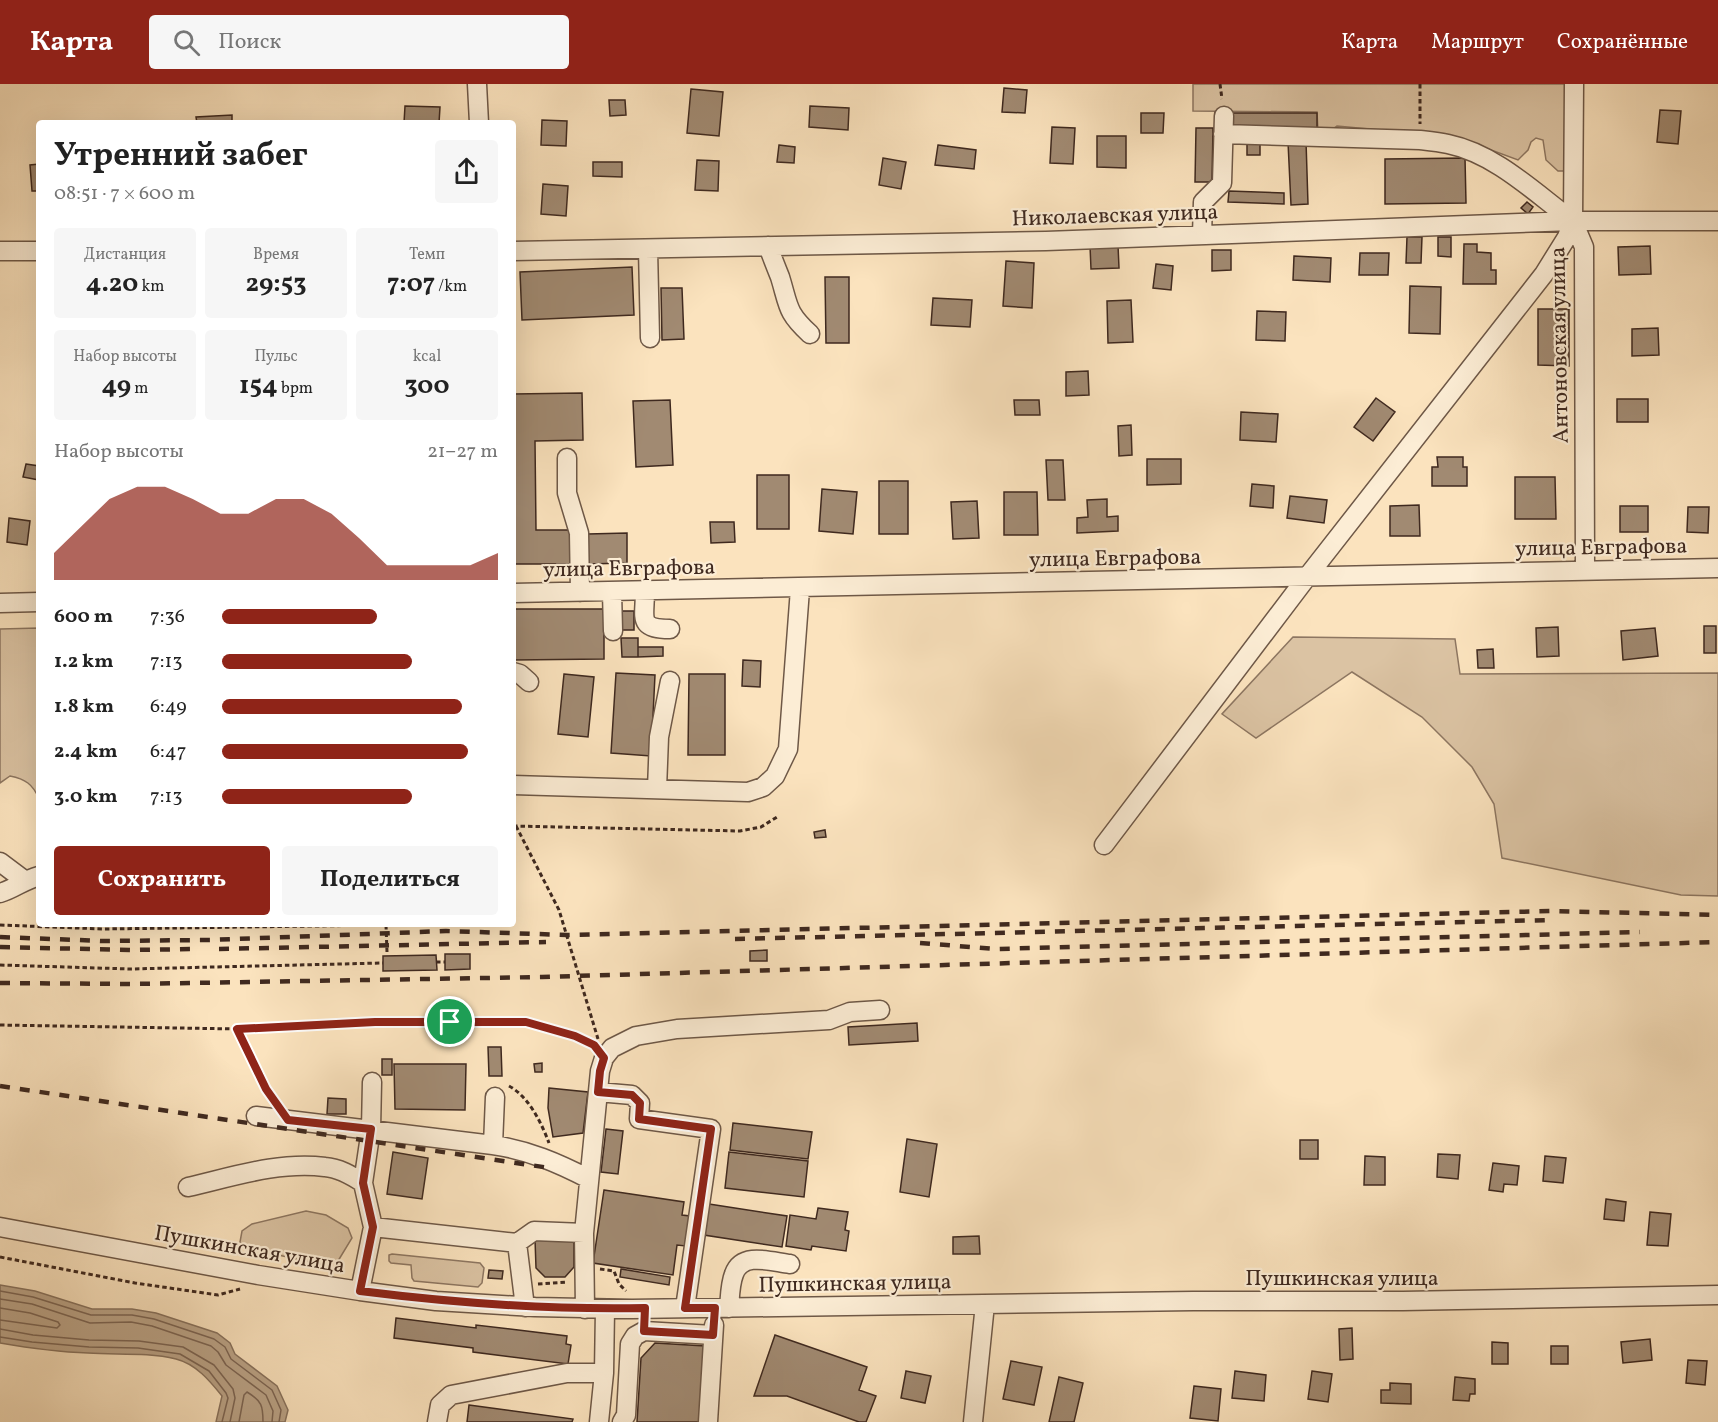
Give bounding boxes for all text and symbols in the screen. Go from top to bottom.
search box [149,15,569,69]
text: Карта [30,23,113,62]
icon: search [170,26,203,59]
text: Поиск [218,27,281,58]
text: Карта [1341,28,1398,57]
text: Маршрут [1431,28,1524,57]
text: Сохранённые [1557,28,1688,57]
text: Утренний забег [54,134,308,180]
button: share [435,140,498,203]
text: 08:51 · 7 × 600 m [54,180,195,208]
street label: Николаевская улица [1011,197,1219,236]
text: Дистанция [84,244,166,266]
text: Время [253,244,299,266]
text: Темп [409,244,445,266]
street label: Антоновская улица [1543,246,1578,444]
text: 4.20 [86,266,138,302]
text: 29:53 [246,266,306,302]
text: 7:07 [387,266,435,302]
text: km [138,276,164,298]
text: /km [435,276,467,298]
text: Набор высоты [73,346,177,368]
text: Пульс [254,346,298,368]
text: kcal [413,346,441,368]
text: 49 [102,368,131,404]
text: 154 [239,368,278,404]
text: 300 [404,368,450,404]
text: m [131,378,148,400]
text: bpm [278,378,313,400]
text: Набор высоты [54,438,184,466]
text: 21–27 m [427,438,498,466]
street label: улица Евграфова [1515,531,1688,566]
street label: улица Евграфова [1029,542,1202,577]
street label: улица Евграфова [543,552,716,587]
text: 600 m [54,603,113,631]
text: 7:36 [150,603,185,631]
text: 1.2 km [54,648,114,676]
text: 7:13 [150,648,182,676]
text: 1.8 km [54,693,114,721]
text: 6:49 [150,693,187,721]
text: 2.4 km [54,738,118,766]
text: 6:47 [150,738,186,766]
text: 3.0 km [54,783,118,811]
text: 7:13 [150,783,182,811]
button: Сохранить [54,846,270,915]
button: Поделиться [282,846,498,915]
pin [424,996,475,1047]
icon: arrive [433,1005,466,1038]
street label: Пушкинская улица [152,1218,347,1283]
street label: Пушкинская улица [1245,1264,1439,1295]
street label: Пушкинская улица [758,1267,952,1302]

